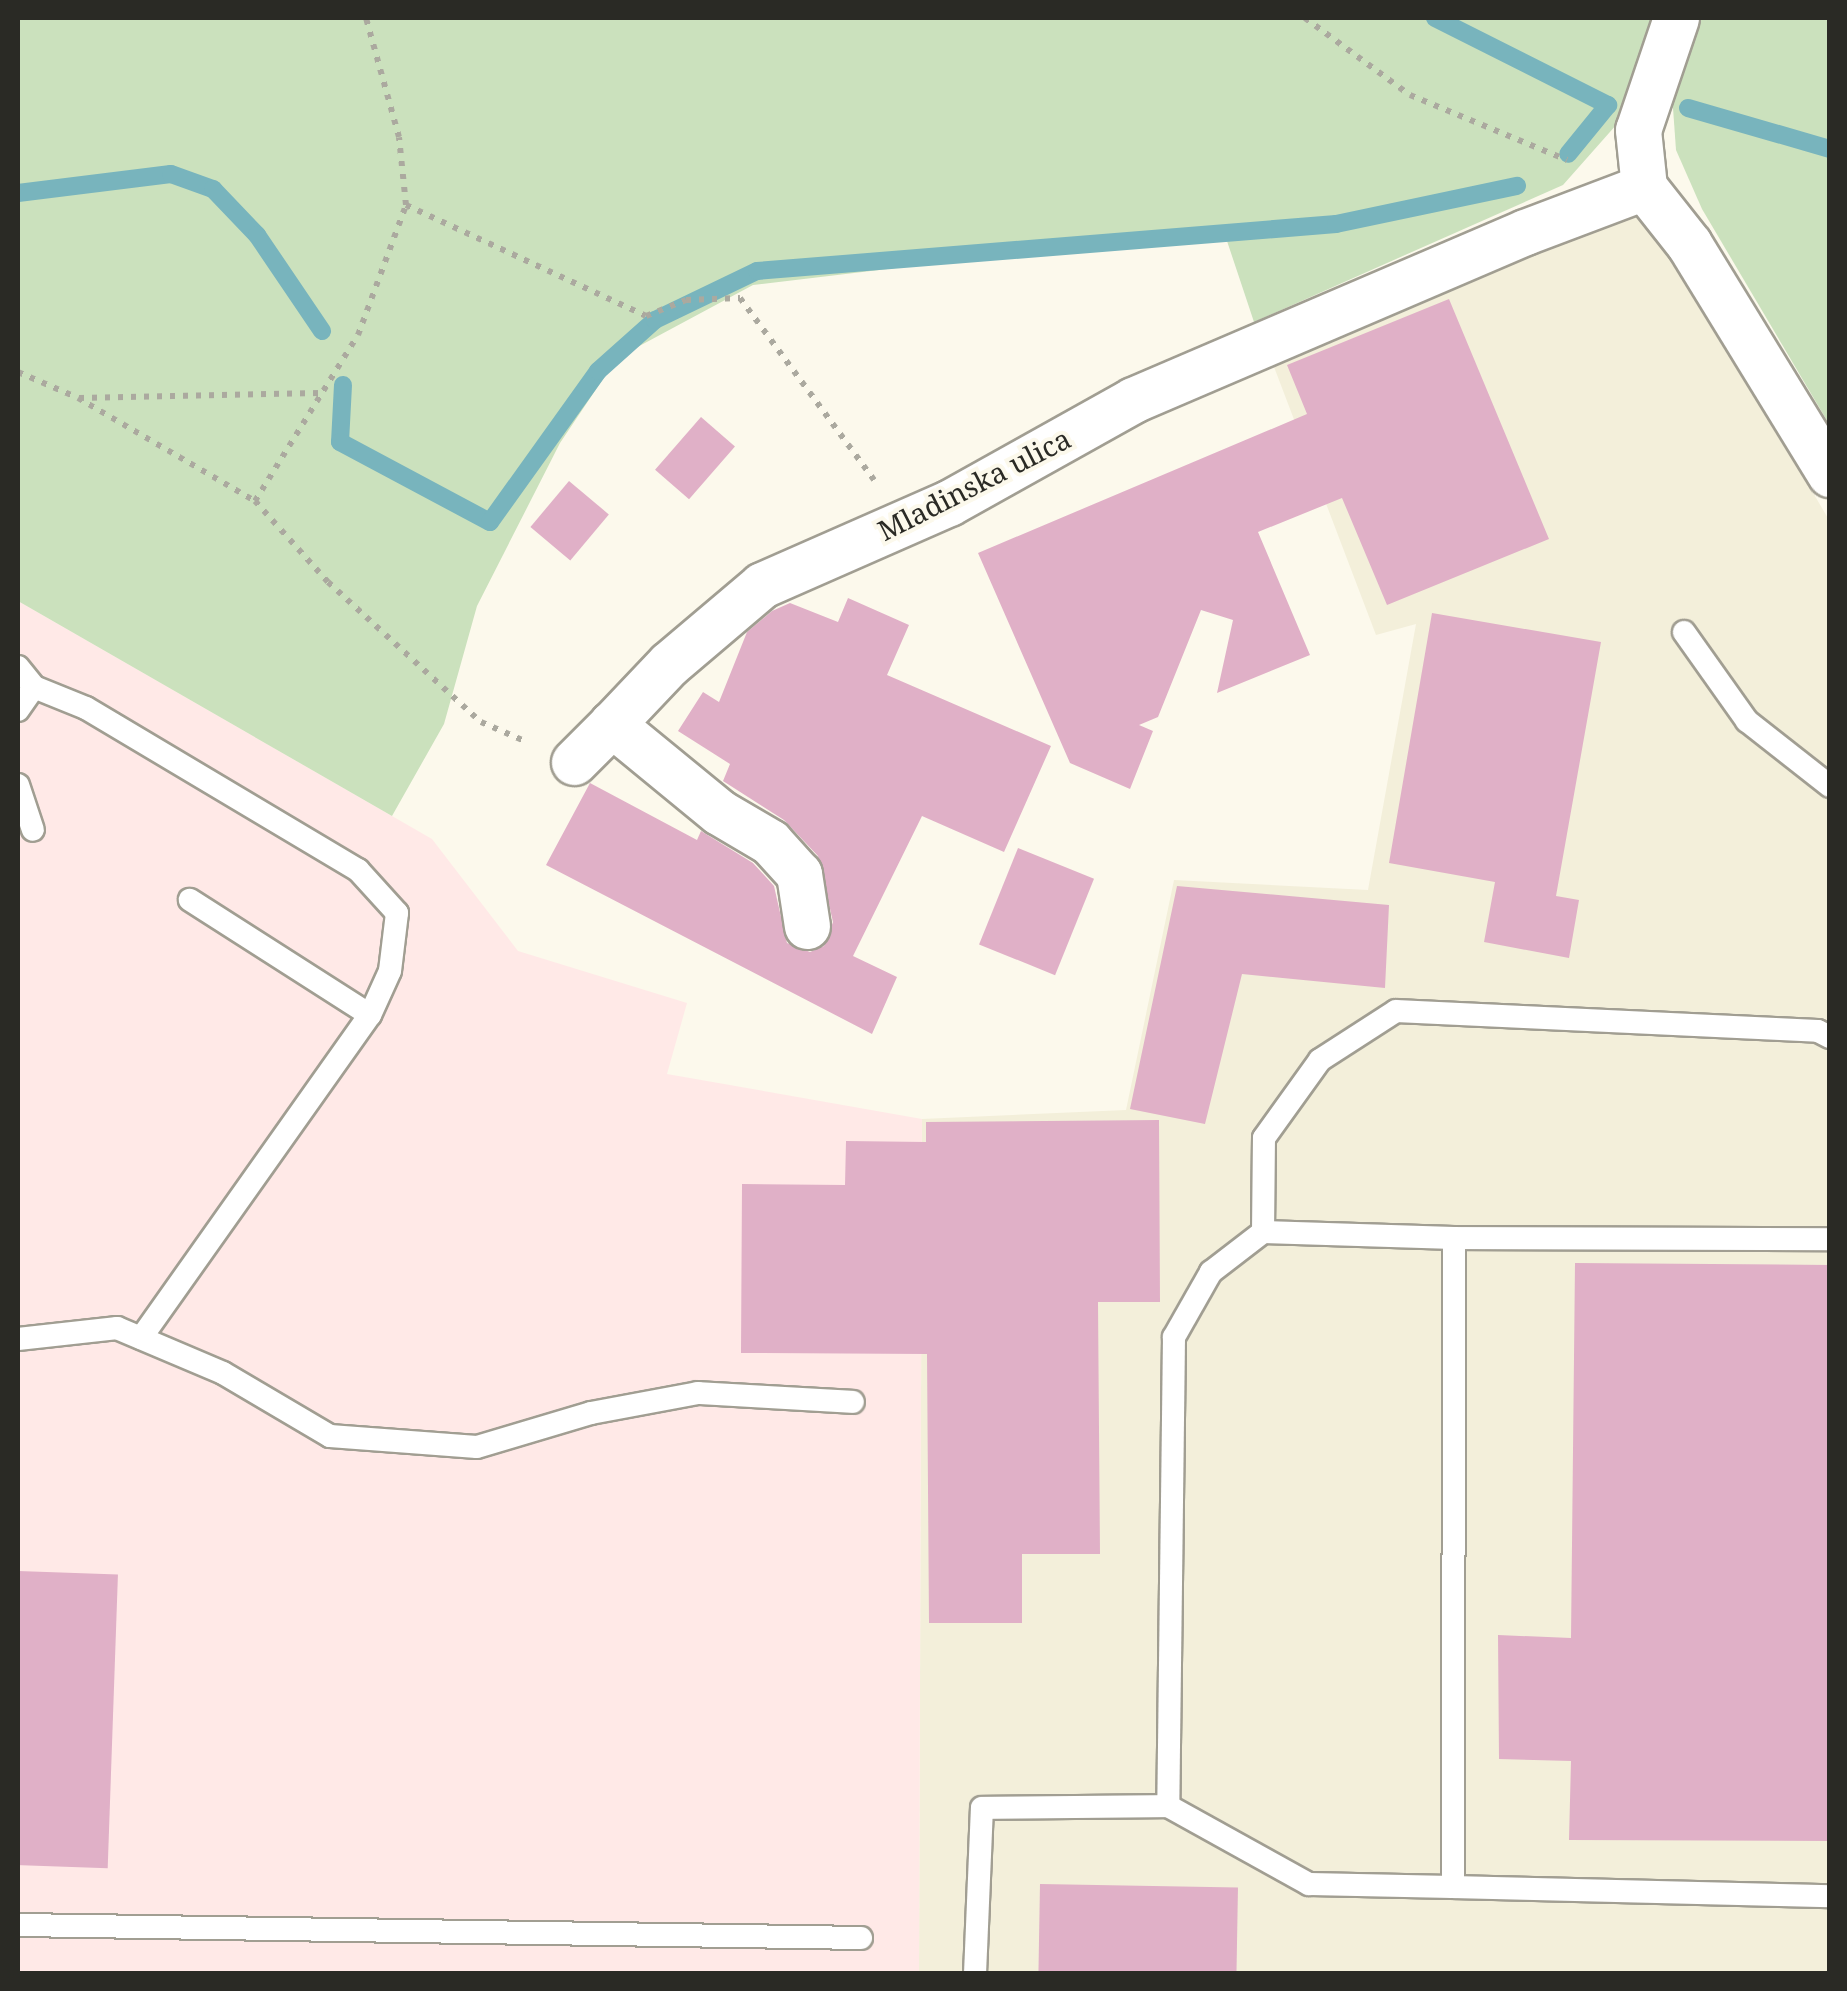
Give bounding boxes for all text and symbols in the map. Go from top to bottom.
street label: Mladinska ulica [872,421,1076,547]

